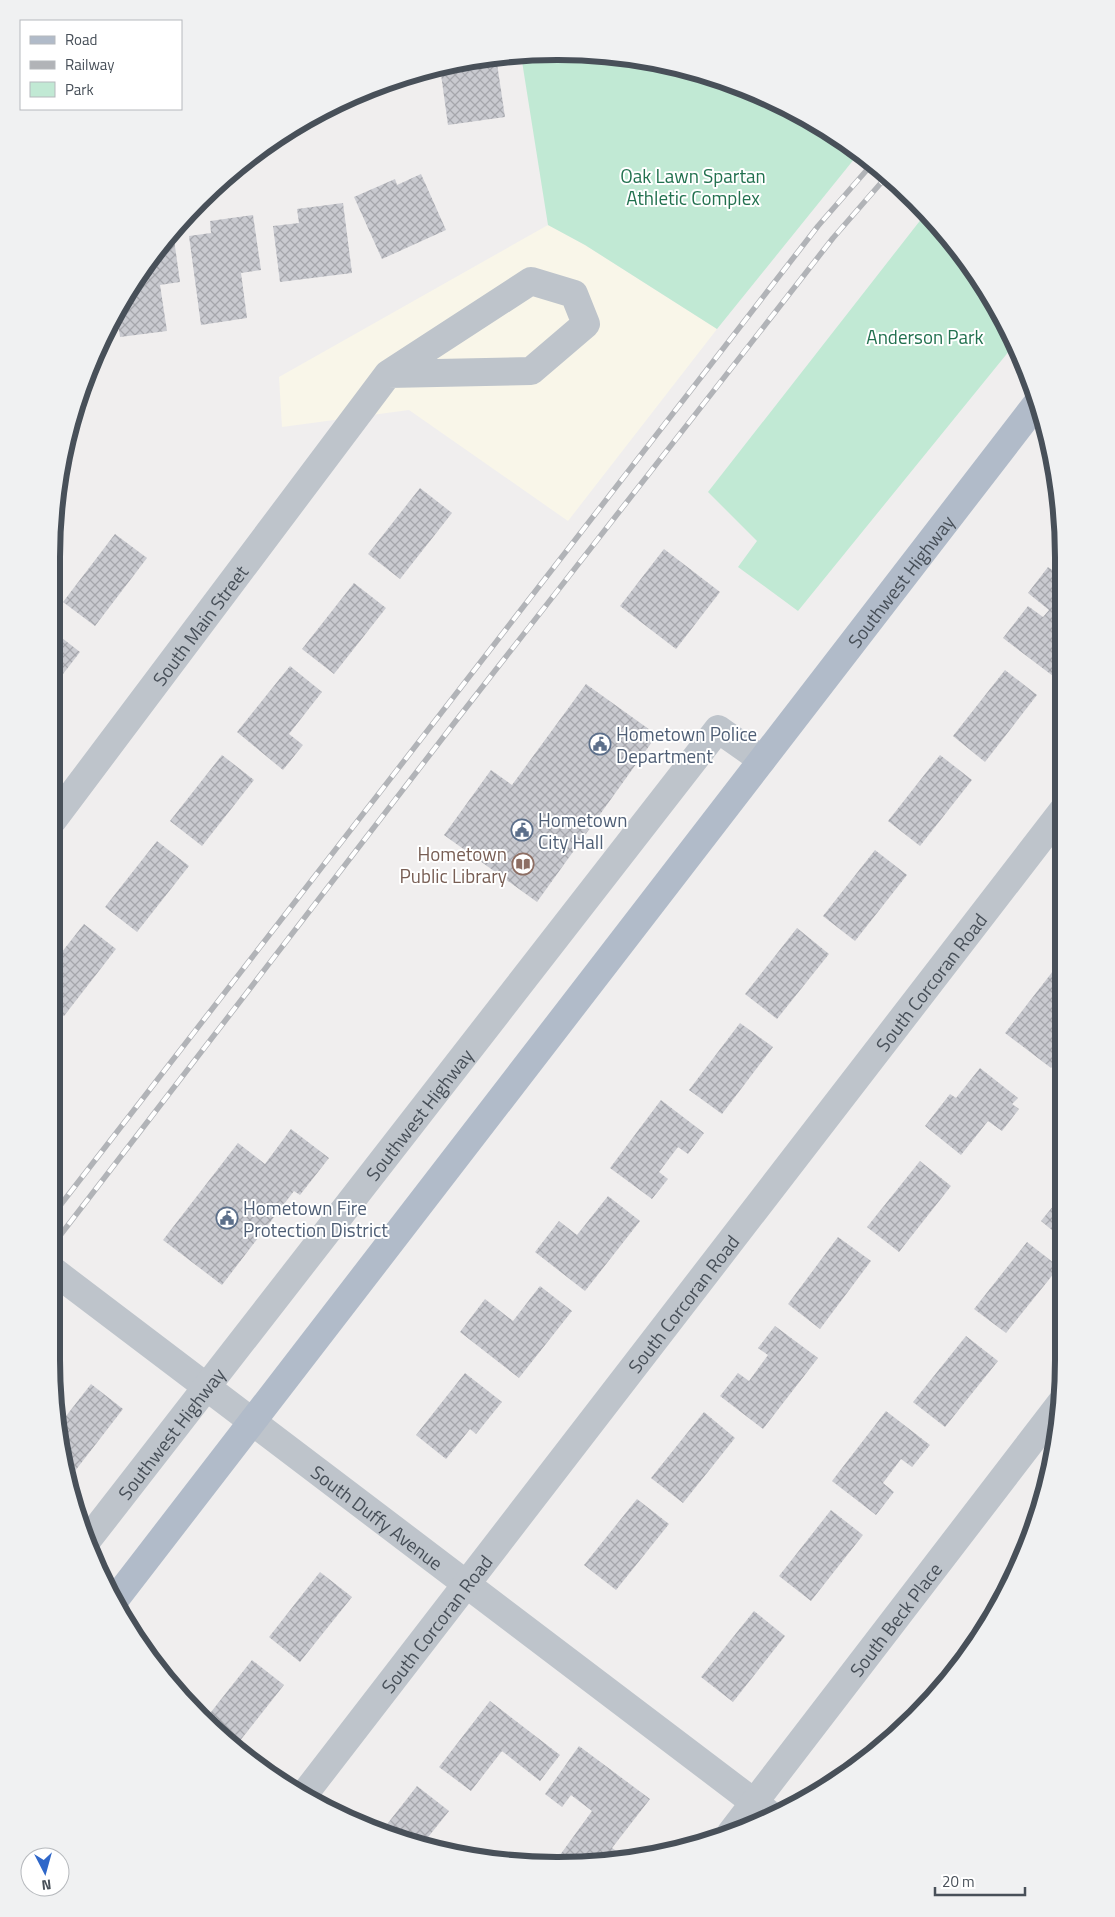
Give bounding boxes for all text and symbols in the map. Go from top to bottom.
legend [20,20,182,110]
text: Road [65,28,97,51]
text: Railway [65,53,115,76]
text: Park [65,78,94,101]
park label: Oak Lawn Spartan Athletic Complex [620,161,766,212]
park label: Anderson Park [866,322,984,351]
street label: Southwest Highway [840,508,961,653]
street label: South Main Street [145,558,255,691]
place label: Hometown Police Department [616,719,757,770]
public building icon: Hometown Police Department [588,732,612,756]
place label: Hometown City Hall [538,805,627,856]
public building icon: Hometown City Hall [510,818,534,842]
place label: Hometown Public Library [400,839,507,890]
library icon: Hometown Public Library [511,852,535,876]
street label: South Corcoran Road [868,906,993,1057]
street label: Southwest Highway [358,1042,479,1186]
place label: Hometown Fire Protection District [243,1193,388,1244]
public building icon: Hometown Fire Protection District [215,1206,239,1230]
street label: South Corcoran Road [620,1228,745,1379]
street label: Southwest Highway [110,1361,232,1505]
street label: South Duffy Avenue [305,1457,450,1576]
street label: South Corcoran Road [373,1548,499,1699]
street label: South Beck Place [842,1556,948,1682]
north arrow [20,1847,70,1897]
scale bar [935,1864,1025,1896]
text: 20 m [942,1870,975,1893]
text: N [40,1874,52,1896]

